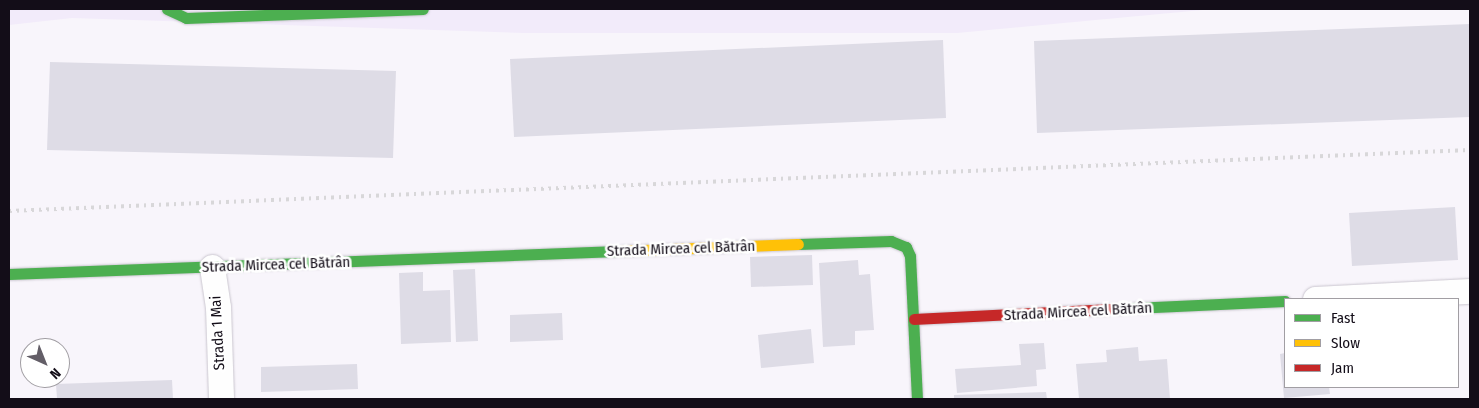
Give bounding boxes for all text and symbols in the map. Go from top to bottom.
street label: Strada Mircea cel Bătrân [607,237,755,261]
street label: Strada Mircea cel Bătrân [202,253,350,277]
street label: Strada 1 Mai [207,295,229,371]
legend [1284,298,1459,388]
street label: Strada Mircea cel Bătrân [1003,299,1153,325]
text: Fast [1331,309,1355,327]
text: Slow [1331,334,1360,352]
north arrow [20,338,70,388]
text: Jam [1331,359,1354,377]
text: N [46,364,64,382]

